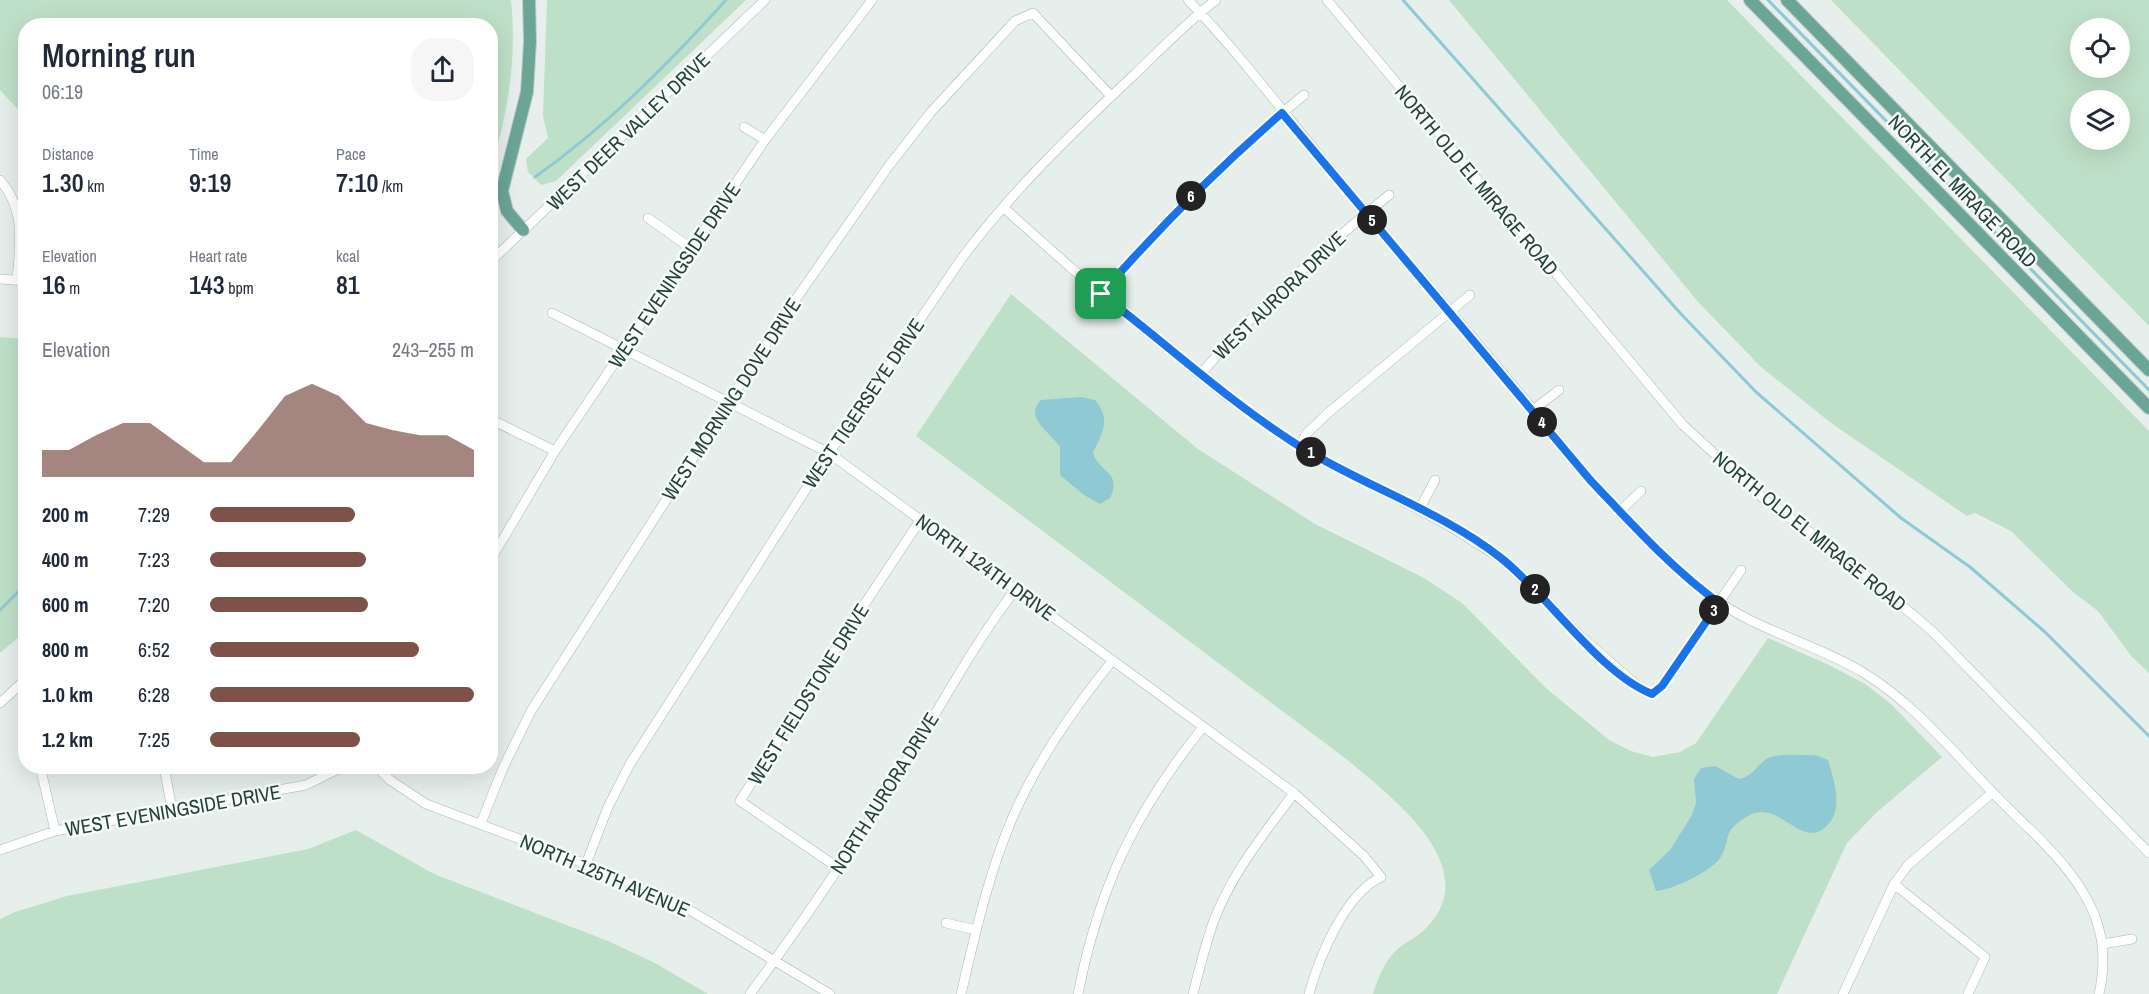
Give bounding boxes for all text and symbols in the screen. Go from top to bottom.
map controls [2070,18,2130,150]
button: locate [2070,18,2130,78]
text: Morning run [42,33,196,77]
button: share [411,38,474,101]
street label: WEST DEER VALLEY DRIVE [541,46,715,216]
text: 06:19 [42,78,83,105]
street label: NORTH OLD EL MIRAGE ROAD [1389,79,1565,281]
button: layers [2070,90,2130,150]
street label: NORTH EL MIRAGE ROAD [1883,109,2043,273]
text: Distance [42,143,94,165]
text: Time [189,143,219,165]
text: Pace [336,143,366,165]
text: 1.30 [42,165,84,200]
text: 9:19 [189,165,231,200]
text: 7:10 [336,165,378,200]
text: km [84,175,105,197]
text: /km [378,175,403,197]
street label: WEST EVENINGSIDE DRIVE [602,177,746,373]
pin: 6 [1176,181,1206,211]
text: 6 [1187,185,1195,207]
pin: 5 [1357,205,1387,235]
text: 5 [1368,209,1376,231]
street label: WEST AURORA DRIVE [1207,225,1351,365]
text: Elevation [42,245,97,267]
text: Heart rate [189,245,247,267]
text: kcal [336,245,359,267]
text: 16 [42,267,66,302]
text: 143 [189,267,225,302]
text: 81 [336,267,360,302]
pin [1075,268,1126,319]
text: m [66,277,80,299]
text: bpm [225,277,254,299]
icon: arrive [1084,277,1117,310]
street label: WEST MORNING DOVE DRIVE [655,292,807,506]
street label: WEST TIGERSEYE DRIVE [796,313,930,493]
text: Elevation [42,336,110,363]
text: 243–255 m [392,336,474,363]
pin: 4 [1527,407,1557,437]
text: 4 [1538,411,1546,433]
pin: 1 [1296,437,1326,467]
text: 1 [1307,441,1315,463]
street label: NORTH OLD EL MIRAGE ROAD [1708,445,1912,617]
text: 200 m [42,501,89,528]
text: 7:29 [138,501,170,528]
street label: NORTH 124TH DRIVE [911,507,1061,627]
text: 400 m [42,546,89,573]
text: 7:23 [138,546,170,573]
pin: 2 [1520,574,1550,604]
text: 2 [1531,578,1539,600]
text: 600 m [42,591,89,618]
text: 7:20 [138,591,170,618]
pin: 3 [1699,595,1729,625]
street label: WEST FIELDSTONE DRIVE [741,598,875,790]
text: 3 [1710,599,1718,621]
text: 800 m [42,636,89,663]
text: 6:52 [138,636,170,663]
text: 1.0 km [42,681,93,708]
text: 6:28 [138,681,170,708]
street label: NORTH AURORA DRIVE [823,707,945,879]
text: 1.2 km [42,726,93,753]
text: 7:25 [138,726,170,753]
street label: WEST EVENINGSIDE DRIVE [63,778,283,842]
street label: NORTH 125TH AVENUE [516,827,694,923]

